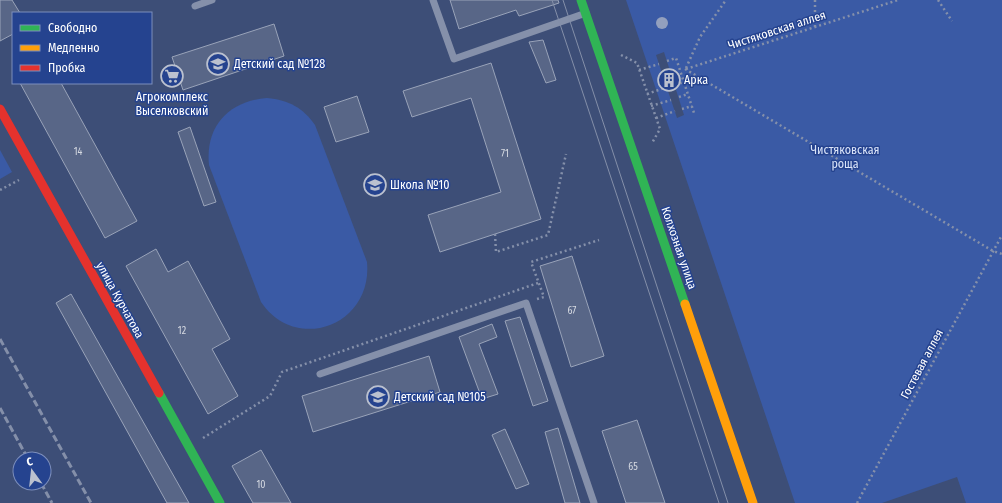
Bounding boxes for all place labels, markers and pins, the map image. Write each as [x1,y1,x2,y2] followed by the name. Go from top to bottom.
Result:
[205,51,231,77] school or university icon: Детский сад №128
[233,57,325,71] place label: Детский сад №128
[159,63,185,89] supermarket icon: Агрокомплекс Выселковский
[656,67,682,93] building icon: Арка
[684,73,708,87] place label: Арка
[136,90,208,118] place label: Агрокомплекс Выселковский
[362,172,388,198] school or university icon: Школа №10
[390,178,449,192] place label: Школа №10
[365,384,391,410] school or university icon: Детский сад №105
[393,390,486,404] place label: Детский сад №105

